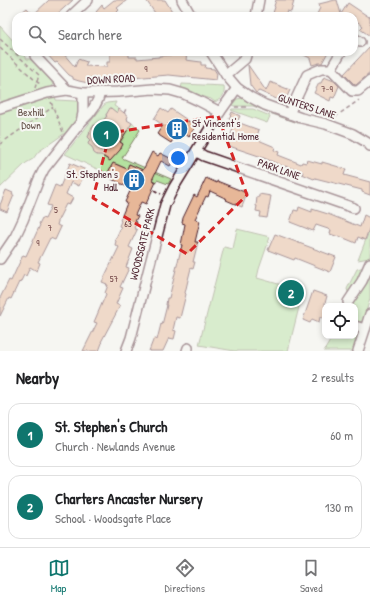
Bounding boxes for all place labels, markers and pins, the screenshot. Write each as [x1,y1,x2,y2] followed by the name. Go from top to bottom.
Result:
[164,116,190,142] building icon: St Vincent's Residential Home
[192,116,260,143] place label: St Vincent's Residential Home
[93,119,119,149] pin: 1
[66,167,118,194] place label: St. Stephen's Hall
[121,167,147,193] building icon: St. Stephen's Hall
[278,278,304,308] pin: 2

